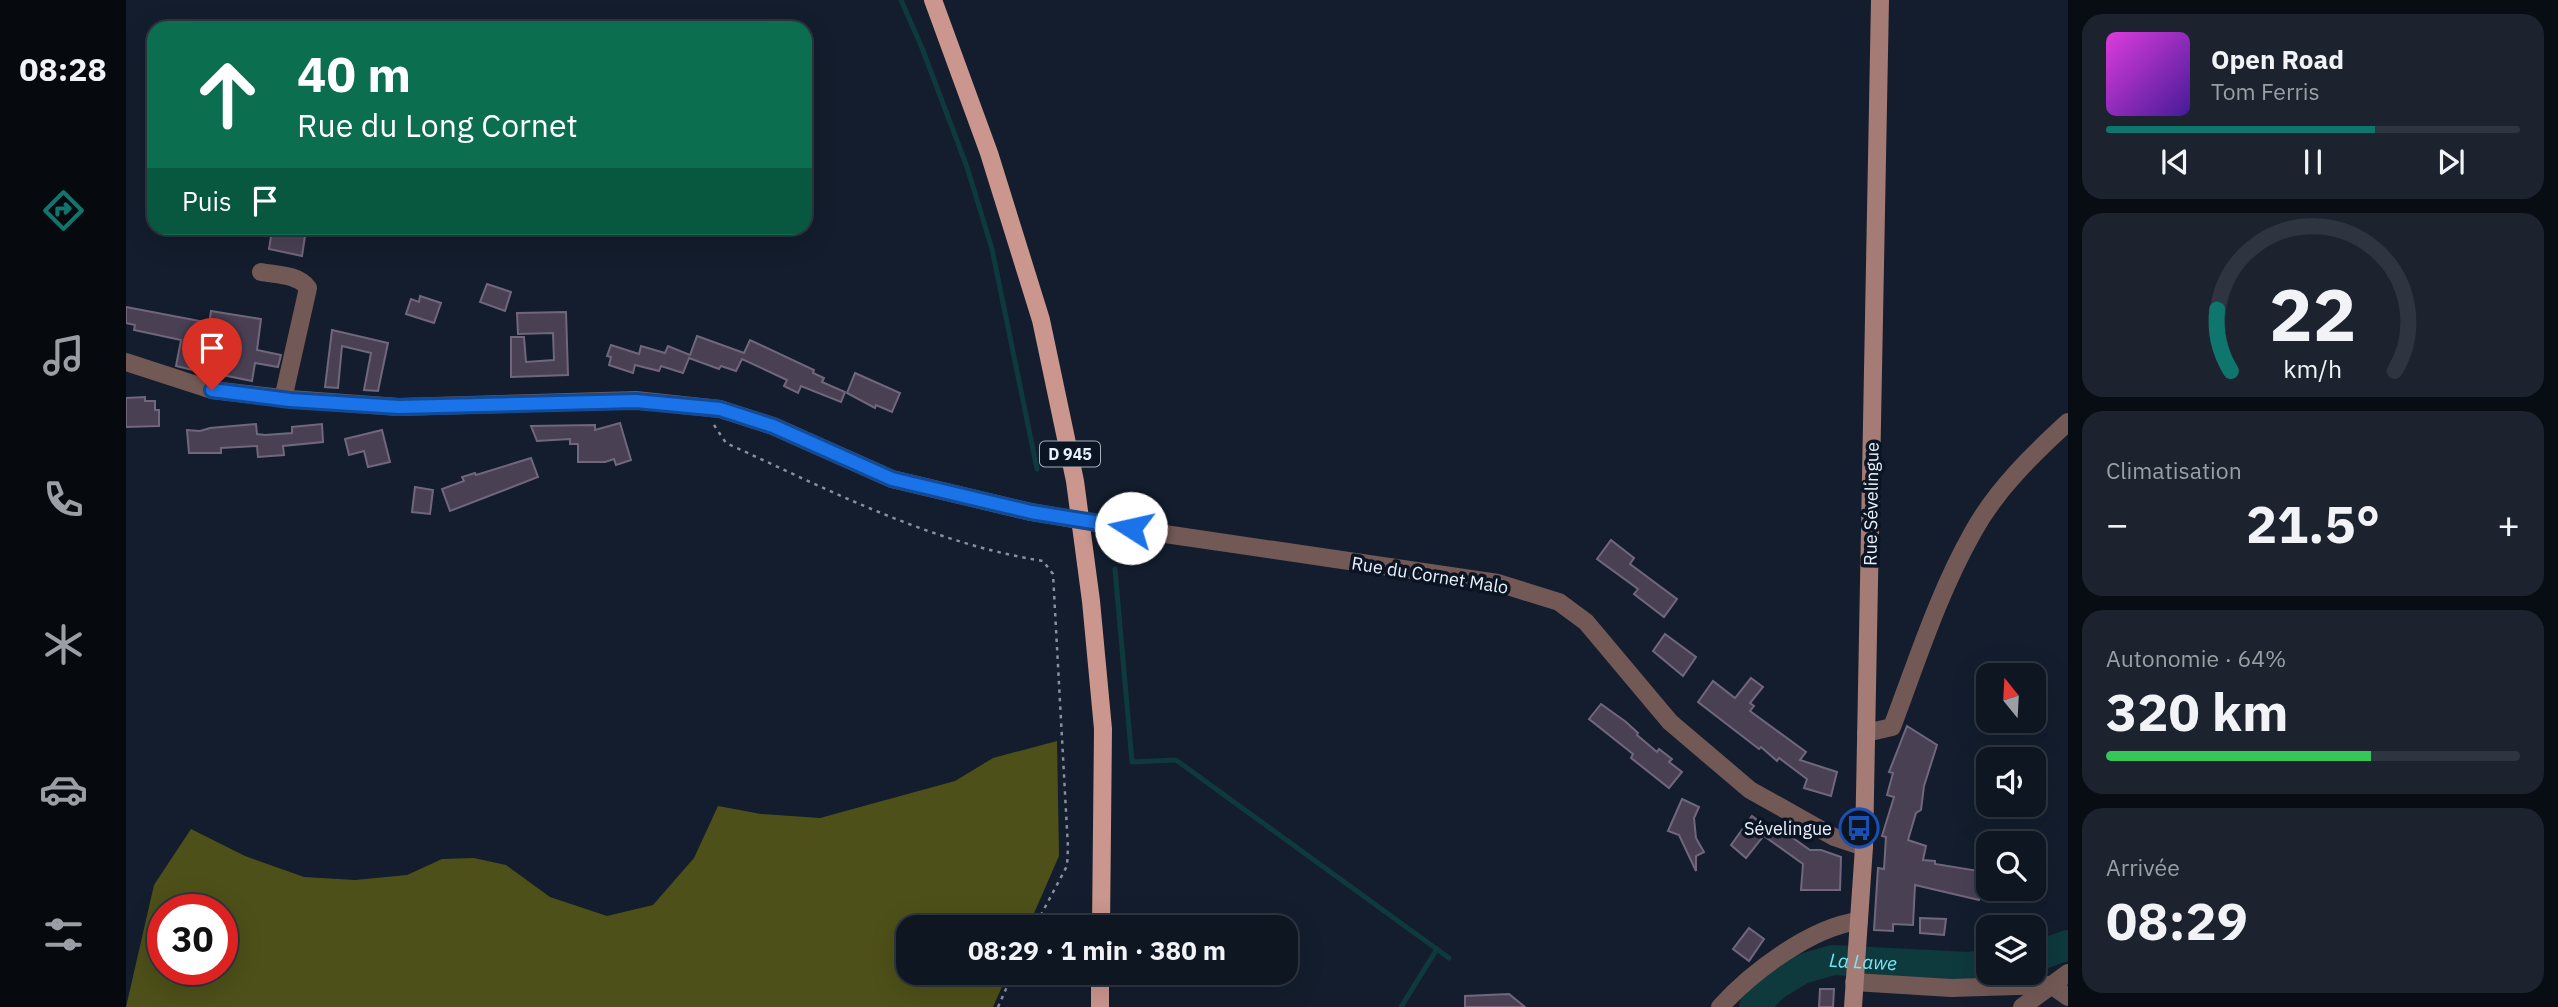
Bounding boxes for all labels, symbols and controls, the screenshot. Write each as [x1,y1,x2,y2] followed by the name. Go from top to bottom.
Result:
[297,42,411,105] text: 40 m
[2211,42,2344,76] text: Open Road
[19,48,107,90] text: 08:28
[182,49,273,140] icon: ahead
[2211,76,2320,106] text: Tom Ferris
[297,104,578,146] text: Rue du Long Cornet
[2156,143,2194,181] icon: previous
[2294,143,2332,181] icon: pause
[2432,143,2470,181] icon: next
[246,182,284,220] icon: arrive
[182,184,232,218] text: Puis
[39,186,88,235] icon: directions
[2269,266,2357,361] text: 22
[182,318,242,390] pin
[193,329,231,367] icon: arrive
[39,331,88,380] icon: music
[2284,352,2342,385] text: km/h
[1040,442,1100,467] road number: D 945
[1858,442,1884,566] street label: Rue Sévelingue
[2106,455,2242,485] text: Climatisation
[39,475,88,524] icon: phone
[2246,490,2380,557] text: 21.5°
[1094,491,1168,565] position arrow
[2106,499,2129,548] text: −
[2497,499,2520,548] text: +
[1350,551,1510,599] street label: Rue du Cornet Malo
[39,620,88,669] icon: climate
[2106,643,2286,673] text: Autonomie · 64%
[1976,663,2046,733] north arrow
[1976,663,2046,985] map controls
[2106,678,2288,745] text: 320 km
[1976,747,2046,817] button: sound
[39,765,88,814] icon: car
[1838,807,1880,849] bus stop icon: Sévelingue
[1744,817,1832,840] place label: Sévelingue
[1976,831,2046,901] button: search
[2106,852,2180,882] text: Arrivée
[2106,887,2248,954] text: 08:29
[147,894,238,985] speed limit sign: 30
[39,910,88,959] icon: filters
[1976,915,2046,985] button: layers
[968,933,1226,967] text: 08:29 · 1 min · 380 m
[1828,948,1898,975] water label: La Lawe

